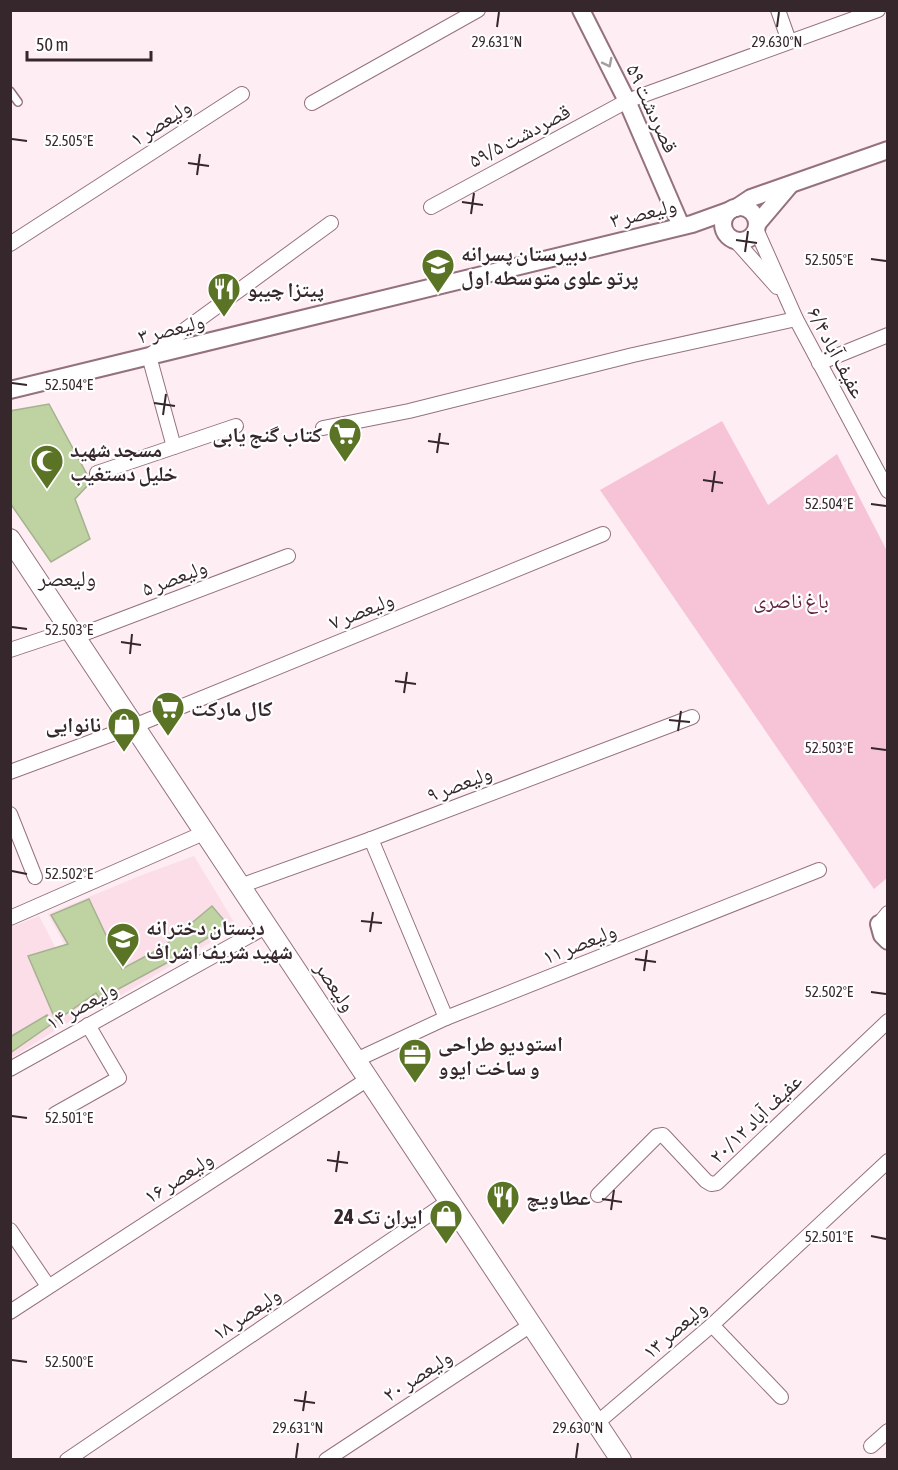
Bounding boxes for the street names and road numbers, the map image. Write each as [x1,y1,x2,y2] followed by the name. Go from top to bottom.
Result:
[622,60,684,156] street label: ۵۹ قصردشت
[125,94,195,151] street label: ۱ ولیعصر
[464,98,574,172] street label: ۵۹/۵ قصردشت
[607,192,679,232] street label: ۳ ولیعصر
[802,302,871,402] street label: عفیف آباد ۶/۴
[135,308,207,348] street label: ۳ ولیعصر
[138,554,210,601] street label: ۵ ولیعصر
[325,586,397,634] street label: ۷ ولیعصر
[423,760,495,807] street label: ۹ ولیعصر
[539,917,619,969] street label: ۱۱ ولیعصر
[310,956,361,1016] street label: ولیعصر
[41,976,121,1034] street label: ۱۴ ولیعصر
[704,1068,807,1168] street label: عفیف آباد ۲۰/۱۲
[139,1146,217,1208] street label: ۱۶ ولیعصر
[207,1281,285,1345] street label: ۱۸ ولیعصر
[637,1295,711,1364] street label: ۱۳ ولیعصر
[378,1344,456,1406] street label: ۲۰ ولیعصر

